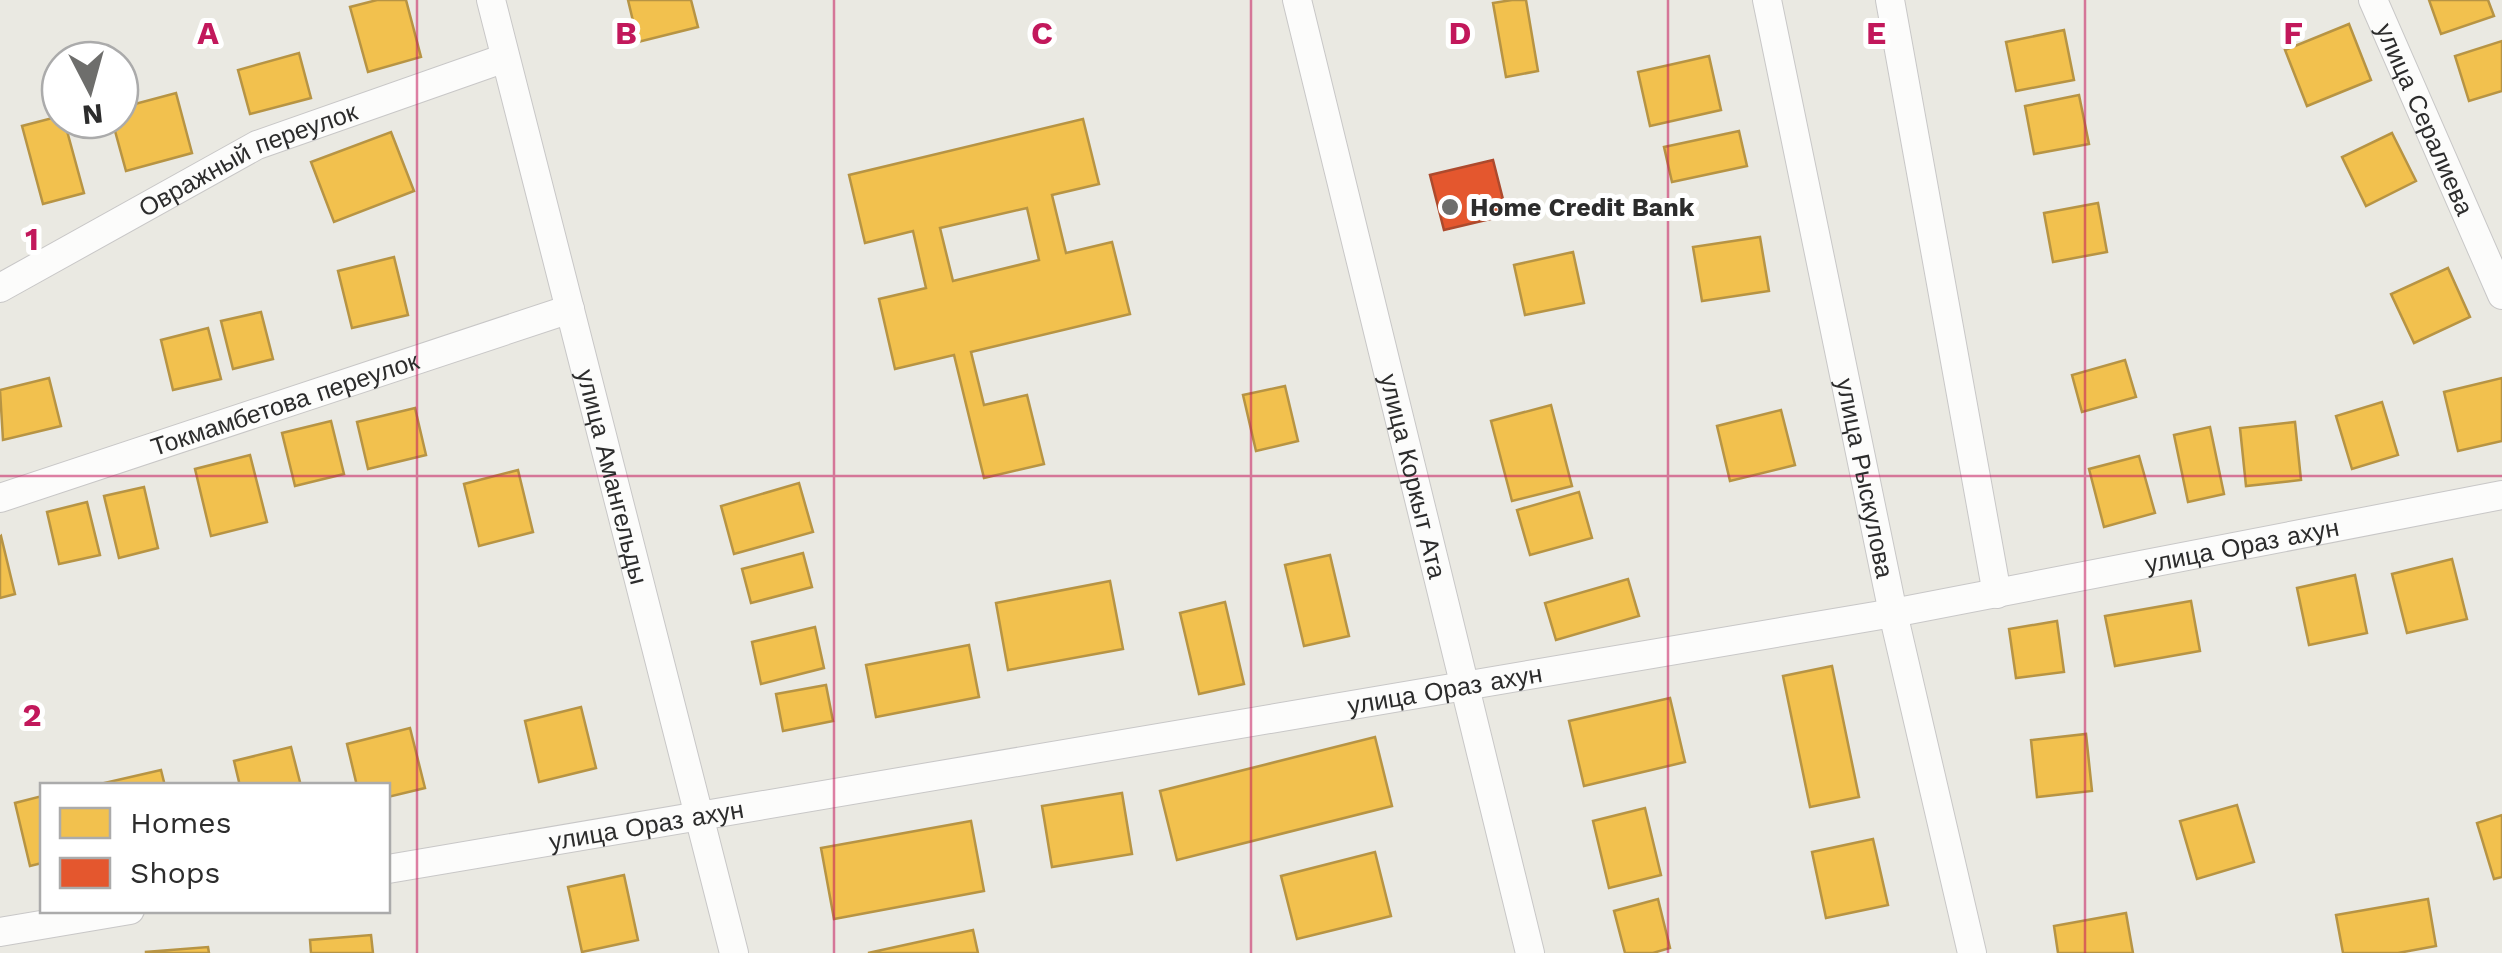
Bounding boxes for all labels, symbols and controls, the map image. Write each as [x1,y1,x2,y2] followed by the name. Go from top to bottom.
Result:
[197,14,219,52] text: A
[615,14,637,52] text: B
[1031,14,1053,52] text: C
[1449,14,1471,52] text: D
[1866,14,1886,52] text: E
[2283,14,2303,52] text: F
[2370,19,2480,220] street label: улица Сералиева
[40,40,140,140] north arrow
[134,96,362,222] street label: Овражный переулок
[81,97,105,132] text: N
[1470,193,1695,222] place label: Home Credit Bank
[1439,196,1461,218] marker: Home Credit Bank
[25,220,39,258] text: 1
[147,345,423,461] street label: Токмамбетова переулок
[571,366,654,587] street label: улица Амангельды
[1374,371,1452,581] street label: улица Коркыт Ата
[1831,376,1900,581] street label: улица Рыскулова
[2142,512,2341,578] street label: улица Ораз ахун
[1345,658,1544,720] street label: улица Ораз ахун
[22,696,42,734] text: 2
[40,783,390,913] legend
[547,794,746,856] street label: улица Ораз ахун
[130,805,232,840] text: Homes
[130,855,220,890] text: Shops

